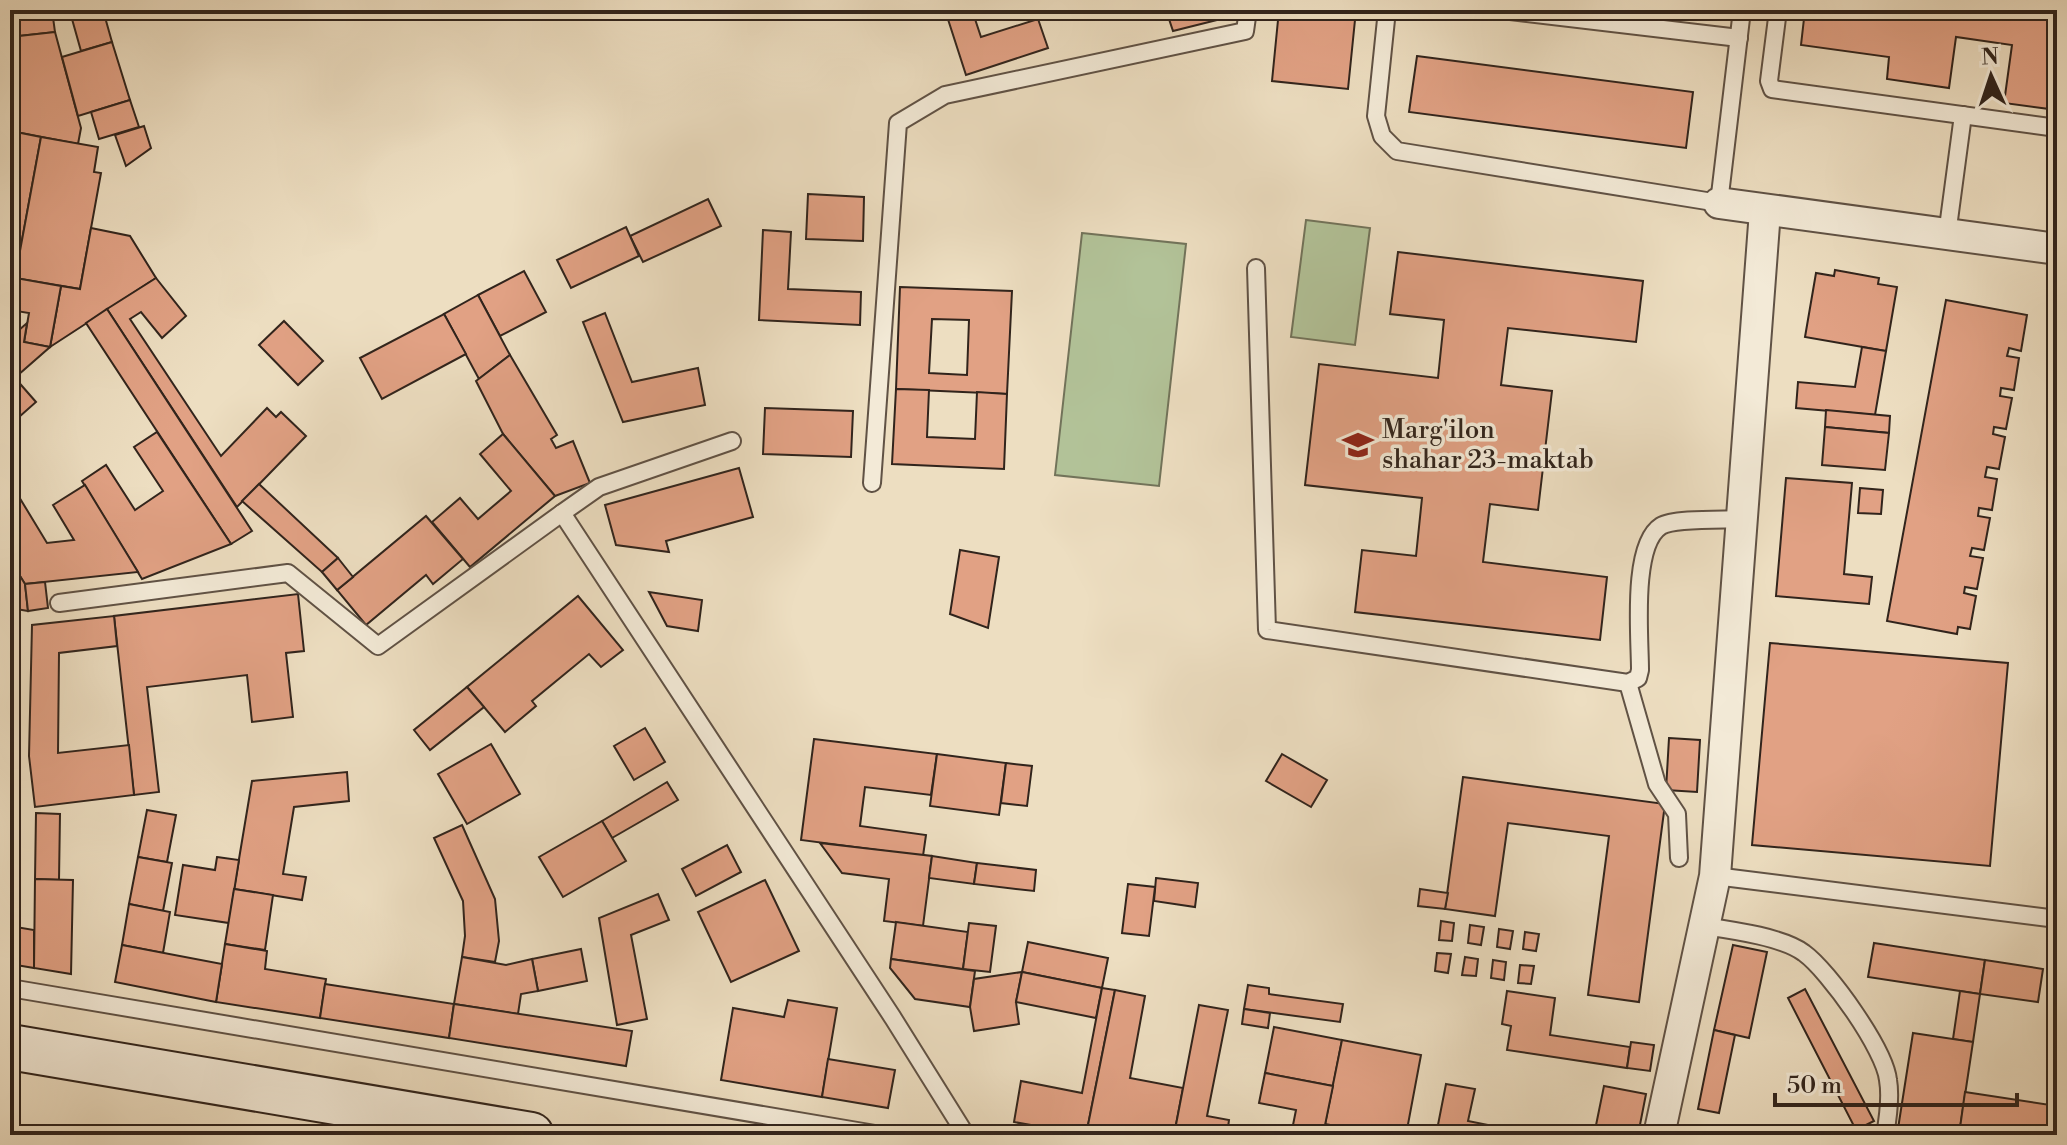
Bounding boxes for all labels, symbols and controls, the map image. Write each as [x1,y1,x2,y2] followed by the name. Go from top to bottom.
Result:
[1951,36,2031,116] north arrow
[1981,44,2000,71] text: N
[1382,414,1594,476] place label: Marg'ilon shahar 23-maktab
[1341,428,1375,462] school or university icon: Marg'ilon shahar 23-maktab
[1775,1057,2017,1107] scale bar
[1787,1071,1842,1101] text: 50 m

